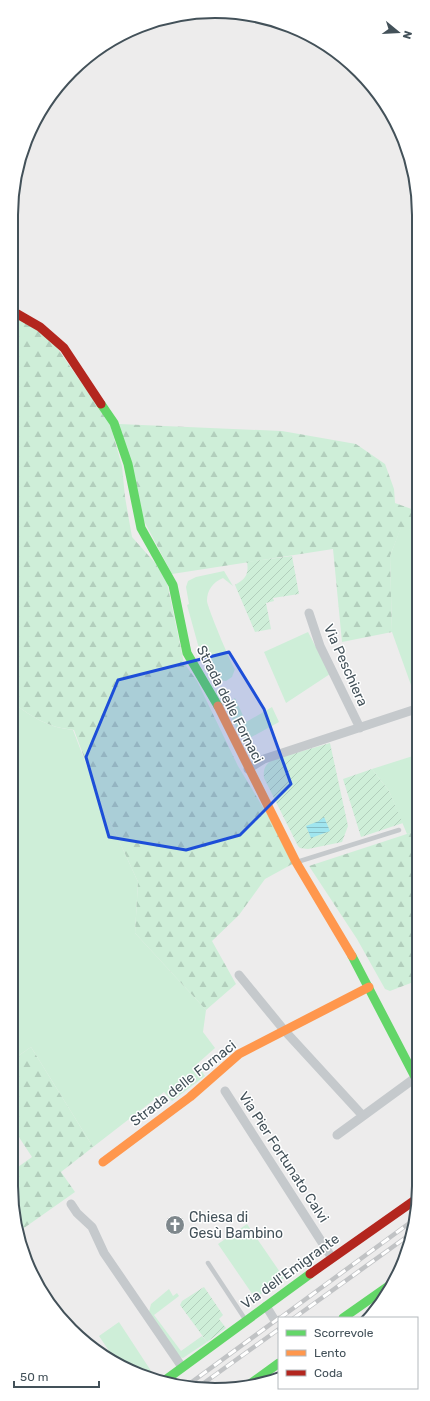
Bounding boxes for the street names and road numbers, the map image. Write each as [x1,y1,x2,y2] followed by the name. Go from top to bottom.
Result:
[320,622,371,709] street label: Via Peschiera
[193,643,267,766] street label: Strada delle Fornaci
[127,1037,240,1130] street label: Strada delle Fornaci
[235,1089,332,1226] street label: Via Pier Fortunato Calvi
[238,1230,343,1313] street label: Via dell'Emigrante

